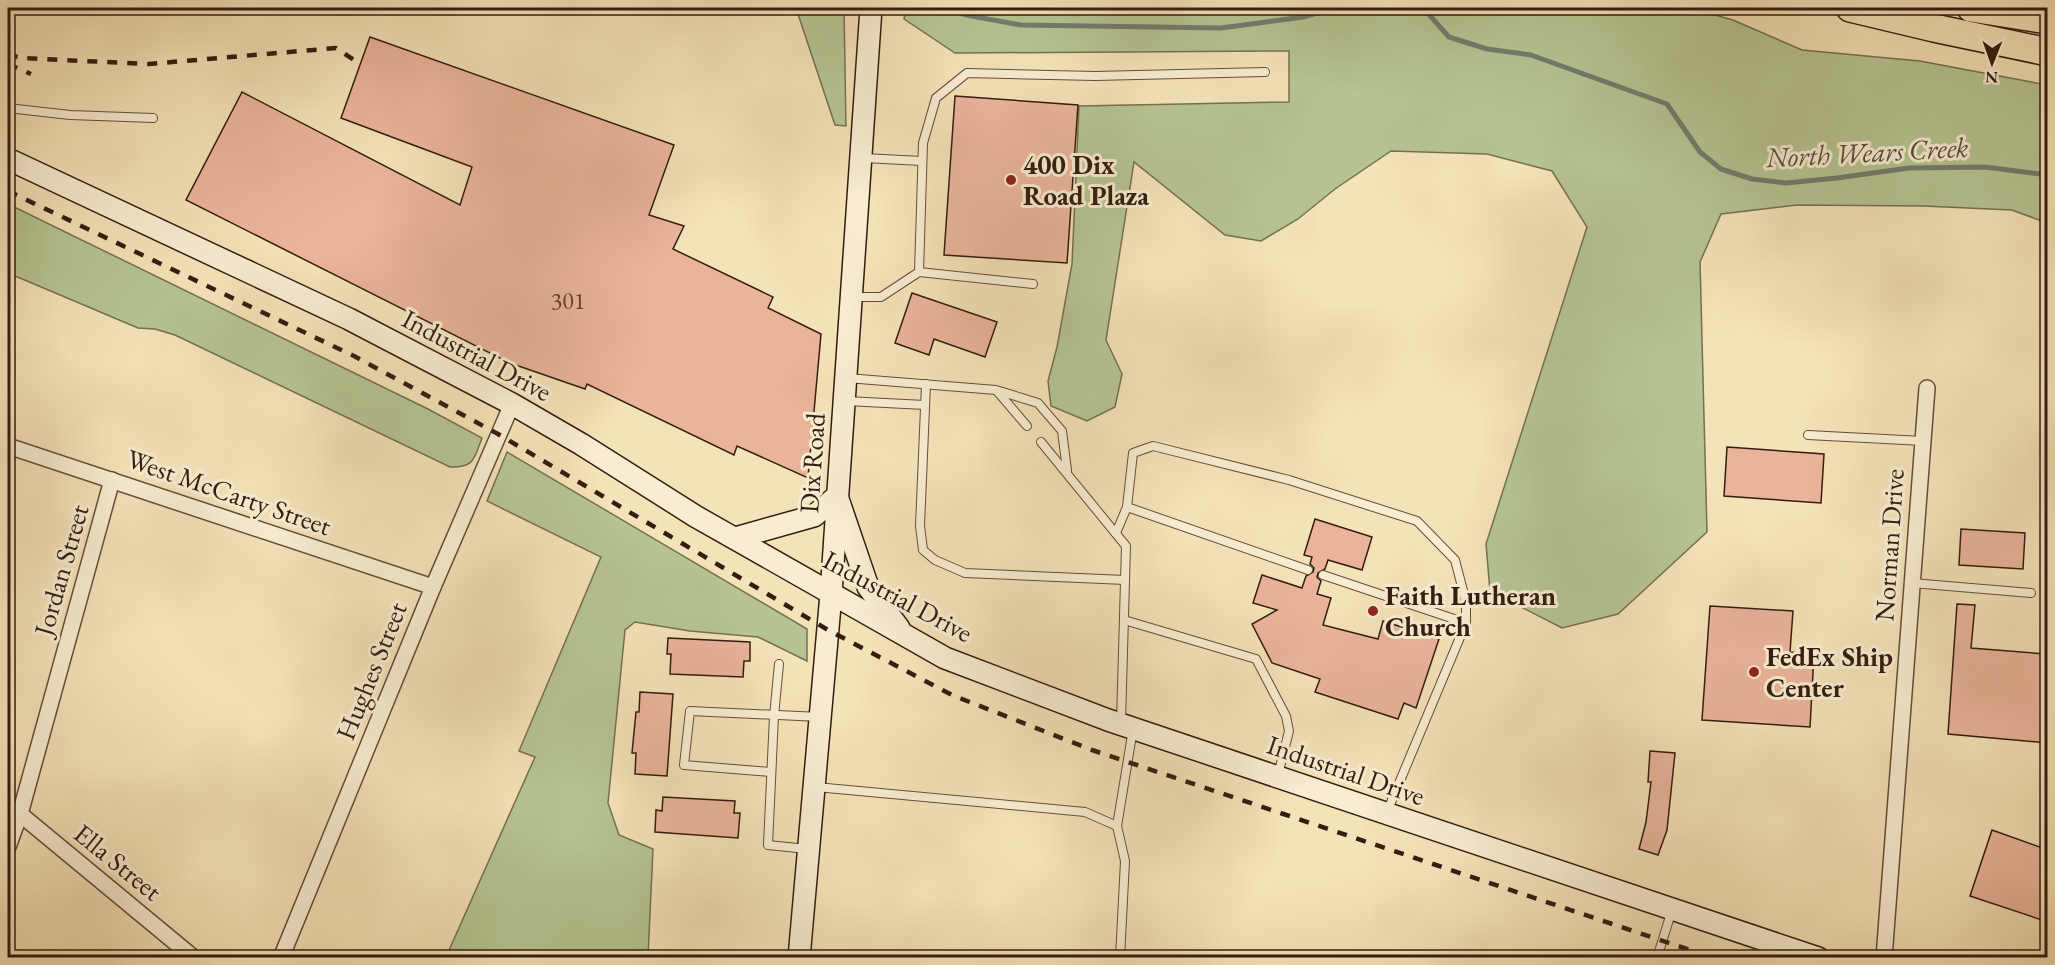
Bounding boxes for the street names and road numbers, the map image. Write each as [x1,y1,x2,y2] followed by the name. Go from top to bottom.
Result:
[396,301,558,409] street label: Industrial Drive
[791,411,833,514] street label: Dix Road
[122,441,336,544] street label: West McCarty Street
[1866,468,1912,622] street label: Norman Drive
[25,500,97,642] street label: Jordan Street
[817,542,979,650] street label: Industrial Drive
[327,596,415,745] street label: Hughes Street
[1263,727,1429,813] street label: Industrial Drive
[67,816,170,909] street label: Ella Street

